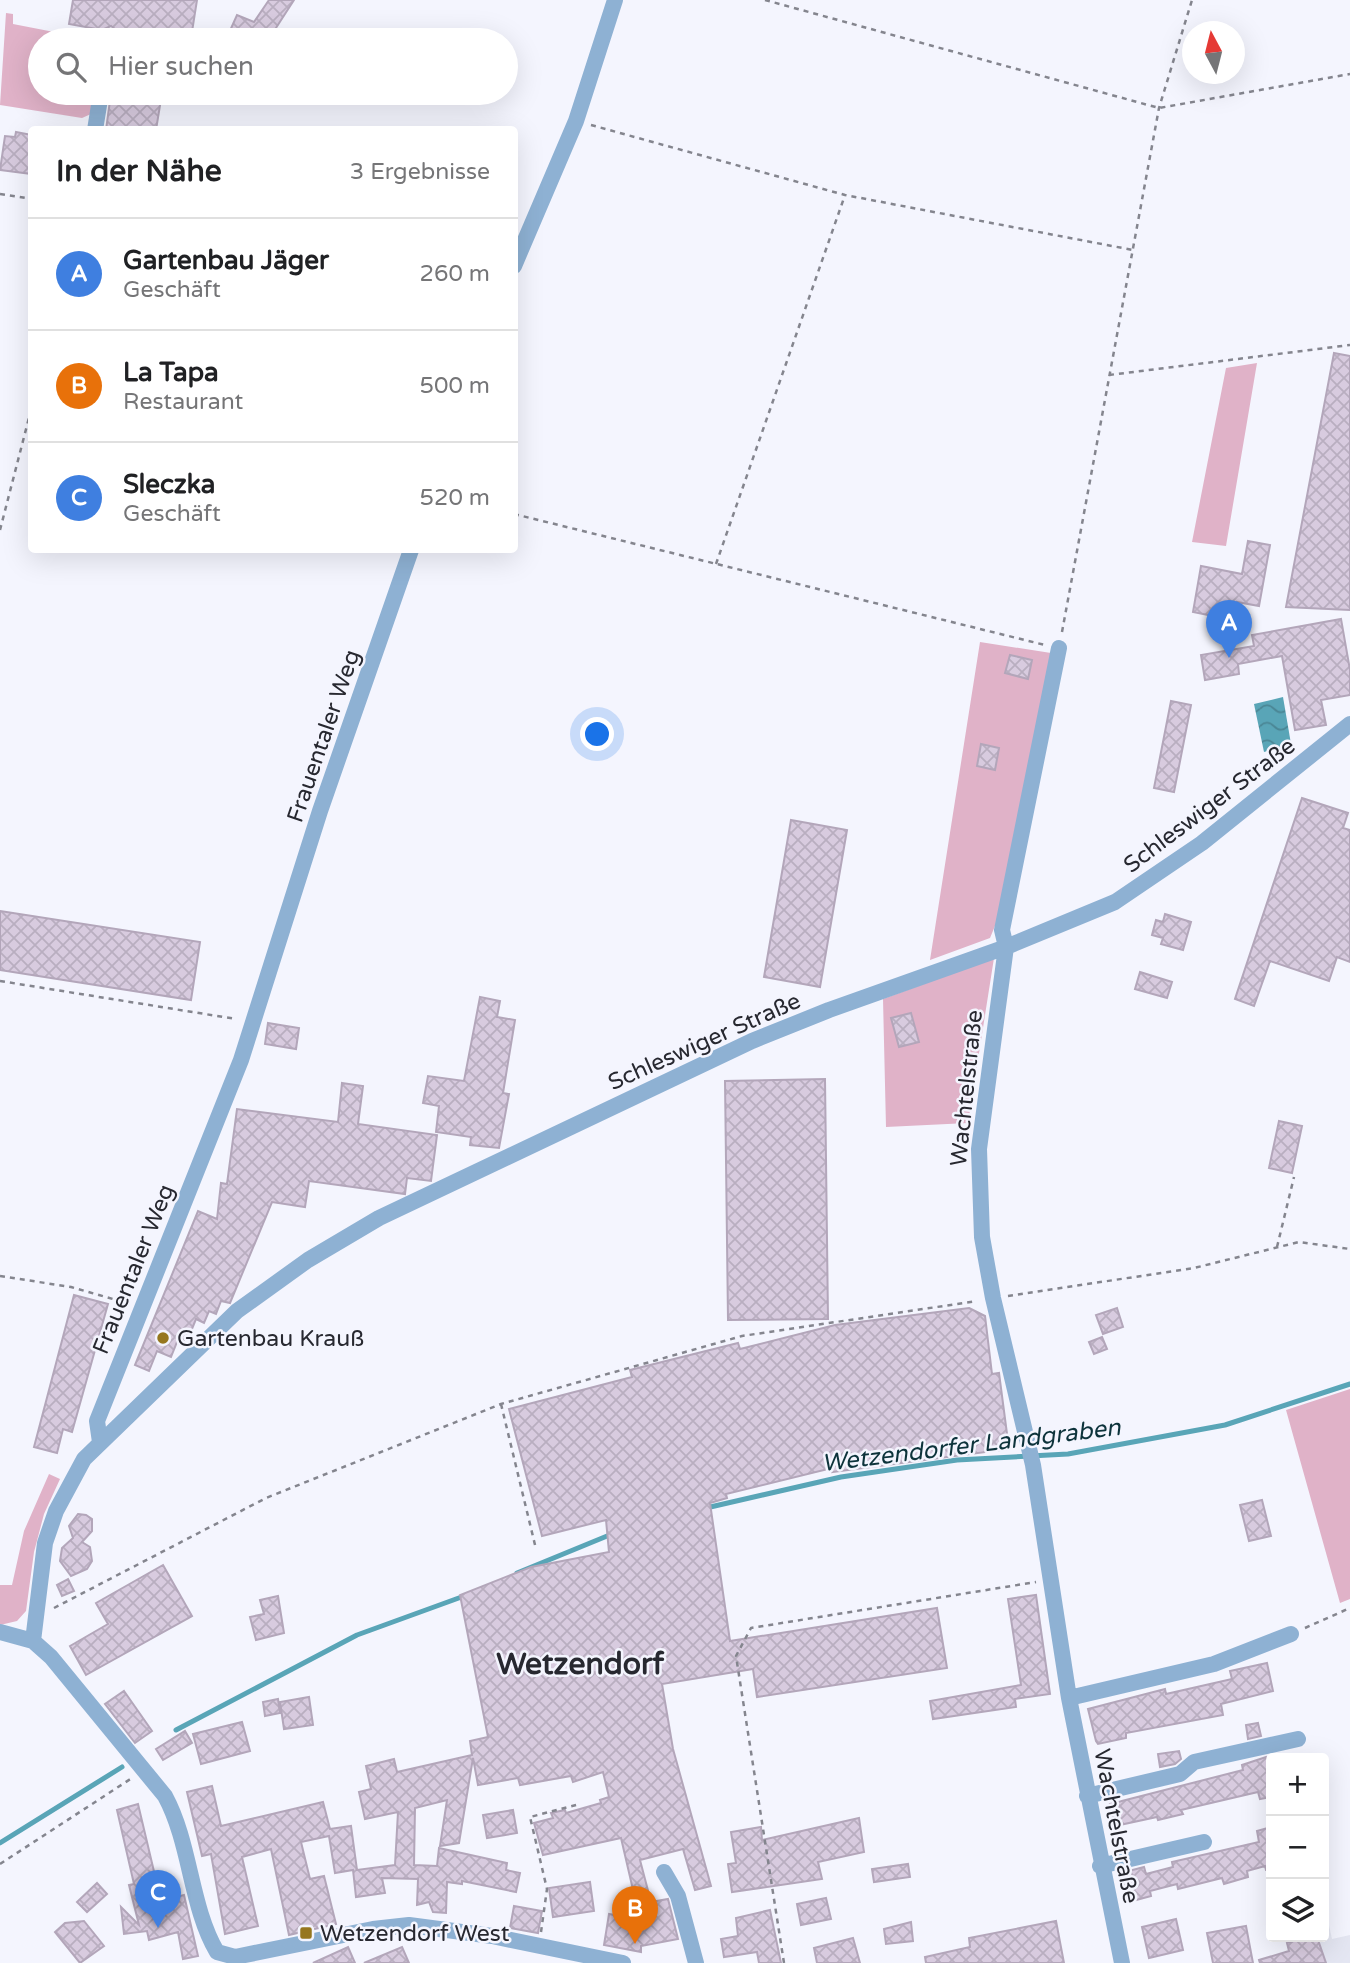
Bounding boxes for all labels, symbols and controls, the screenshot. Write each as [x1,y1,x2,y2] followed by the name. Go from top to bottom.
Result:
[1182,21,1245,84] north arrow
[28,28,518,105] search box
[52,48,90,86] icon: search
[108,51,254,82] text: Hier suchen
[56,153,222,190] text: In der Nähe
[350,158,490,186] text: 3 Ergebnisse
[123,245,329,276] text: Gartenbau Jäger
[70,260,88,288] text: A
[420,260,490,288] text: 260 m
[123,276,221,304] text: Geschäft
[123,357,219,388] text: La Tapa
[71,372,87,400] text: B
[420,372,490,400] text: 500 m
[123,388,243,416] text: Restaurant
[123,469,215,500] text: Sleczka
[71,484,87,512] text: C
[420,484,490,512] text: 520 m
[123,500,221,528] text: Geschäft
[1206,600,1252,658] pin: A
[281,646,367,826] street label: Frauentaler Weg
[580,717,614,751] your location
[1118,732,1301,879] street label: Schleswiger Straße
[604,987,805,1097] street label: Schleswiger Straße
[945,1009,989,1168] street label: Wachtelstraße
[87,1180,181,1358] street label: Frauentaler Weg
[177,1325,364,1353] place label: Gartenbau Krauß
[155,1330,171,1346] marker: Gartenbau Krauß
[820,1413,1123,1478] water label: Wetzendorfer Landgraben
[496,1646,664,1683] district label: Wetzendorf
[1087,1746,1145,1906] street label: Wachtelstraße
[1266,1753,1329,1942] map controls
[1266,1753,1329,1816] button: +
[1266,1816,1329,1879] button: −
[135,1870,181,1928] pin: C
[1266,1879,1329,1942] button: layers
[612,1886,658,1944] pin: B
[320,1920,510,1948] place label: Wetzendorf West
[298,1925,314,1941] marker: Wetzendorf West

